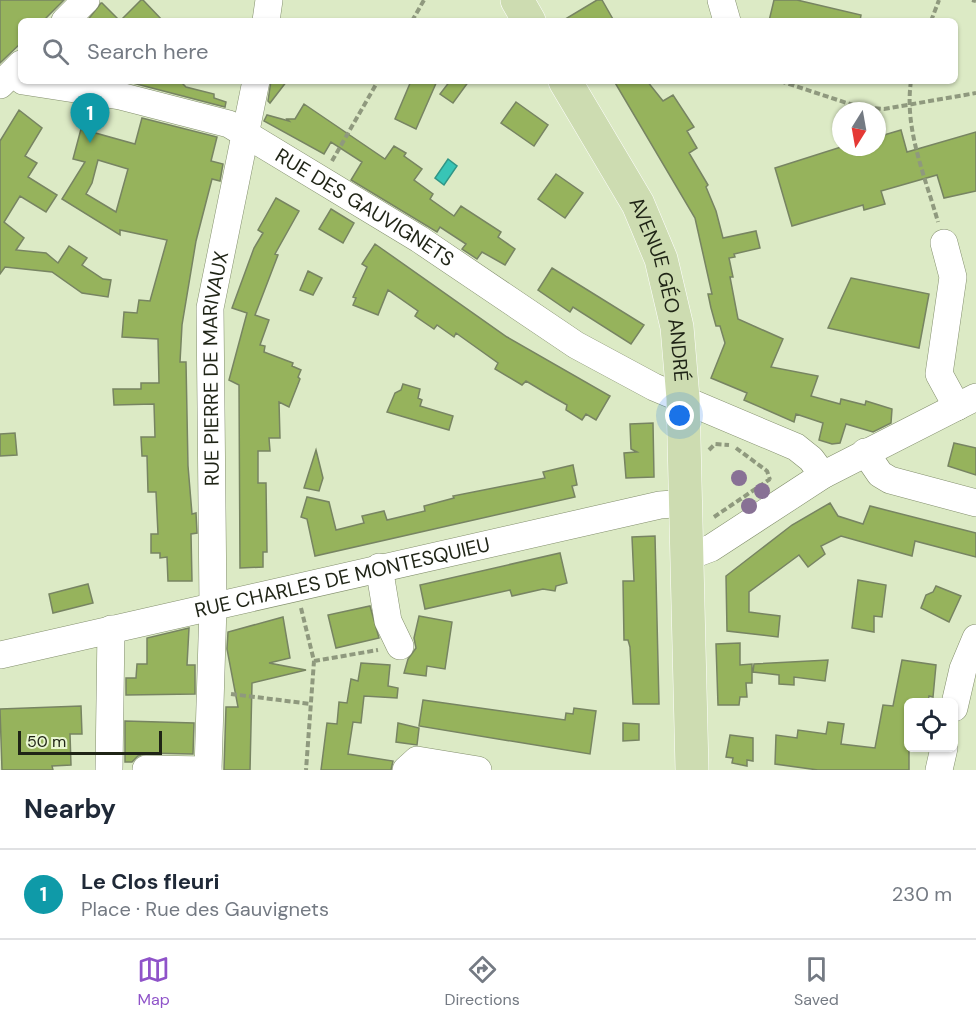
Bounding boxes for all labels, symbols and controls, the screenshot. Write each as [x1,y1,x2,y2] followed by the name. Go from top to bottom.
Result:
[18,18,958,84] search box
[39,35,72,68] icon: search
[87,37,208,66] text: Search here
[70,94,110,143] pin: 1
[832,102,886,156] north arrow
[271,142,459,272] street label: RUE DES GAUVIGNETS
[623,192,695,383] street label: AVENUE GÉO ANDRÉ
[197,249,234,486] street label: RUE PIERRE DE MARIVAUX
[665,401,694,430] your location
[192,531,492,623] street label: RUE CHARLES DE MONTESQUIEU
[904,698,958,752] map controls
[904,698,958,752] button: locate
[18,728,162,756] scale bar
[27,731,66,752] text: 50 m
[24,792,116,826] text: Nearby
[81,867,219,896] text: Le Clos fleuri
[40,881,47,907] text: 1
[892,881,952,907] text: 230 m
[81,896,329,922] text: Place · Rue des Gauvignets
[137,953,170,1010] tab: Map
[444,953,520,1010] tab: Directions
[794,953,839,1010] tab: Saved

